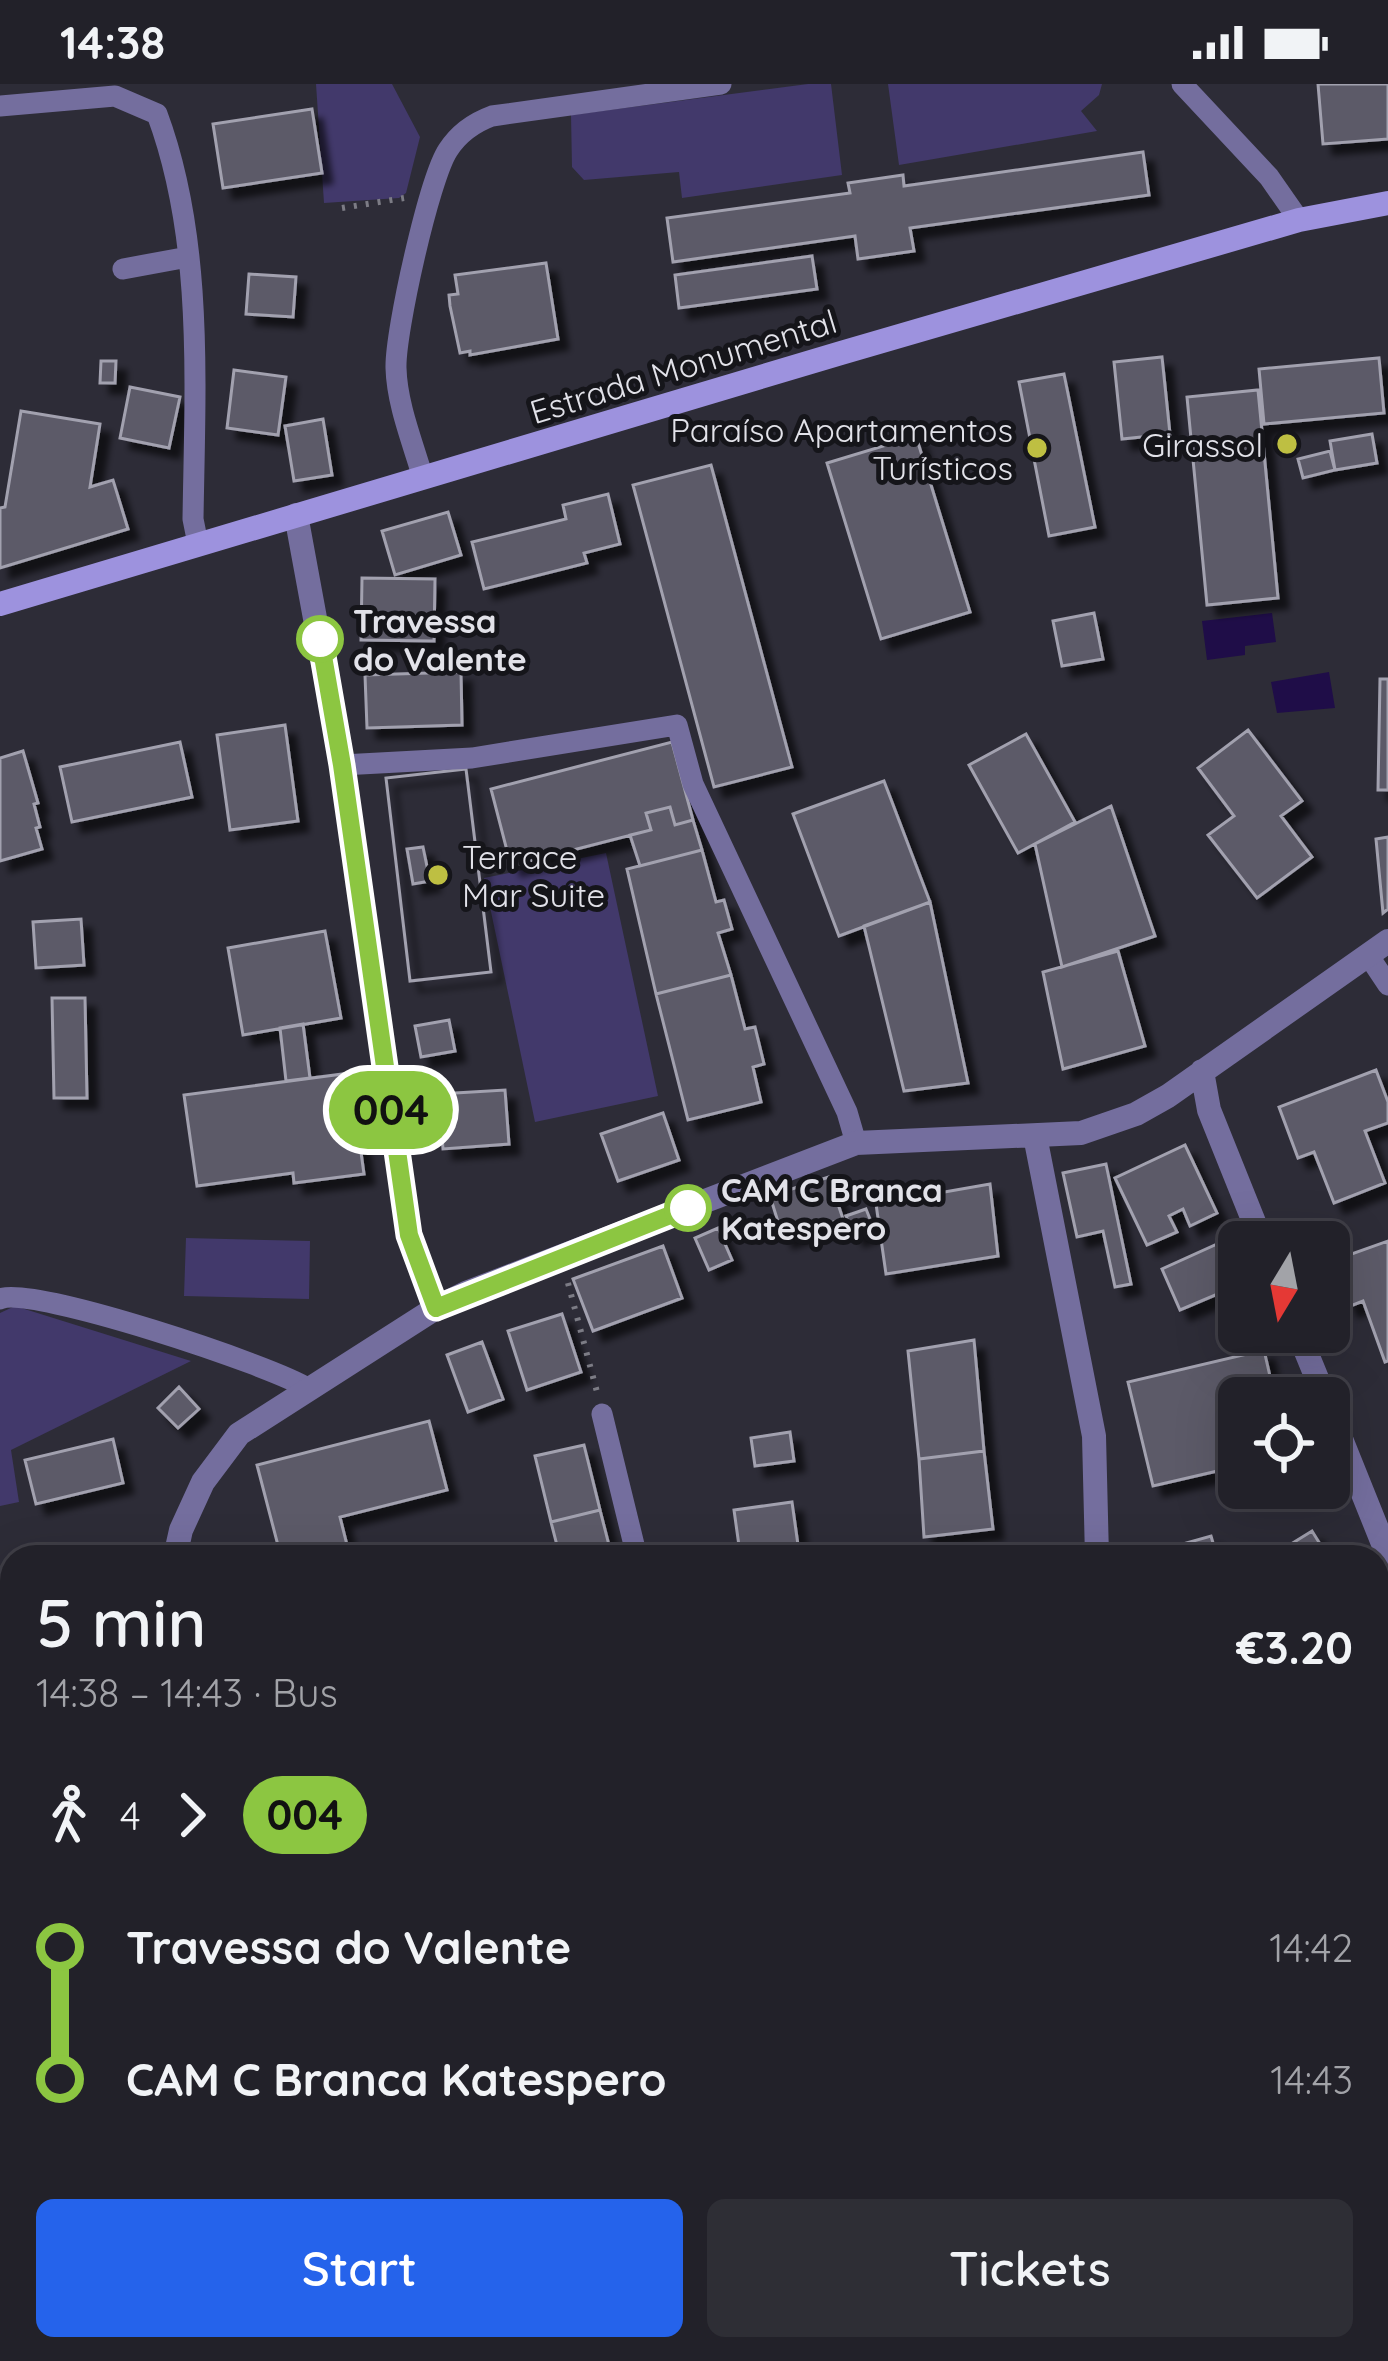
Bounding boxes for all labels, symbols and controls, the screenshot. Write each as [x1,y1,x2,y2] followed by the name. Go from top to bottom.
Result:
[60,14,165,70] text: 14:38
[525,300,841,432] street label: Estrada Monumental
[670,409,1013,488] place label: Paraíso Apartamentos Turísticos
[1142,424,1263,465] place label: Girassol
[1274,431,1300,457] marker: Girassol
[1024,435,1050,461] marker: Paraíso Apartamentos Turísticos
[353,600,527,679] place label: Travessa do Valente
[298,617,342,661] marker: Travessa do Valente
[462,836,605,915] place label: Terrace Mar Suite
[425,862,451,888] marker: Terrace Mar Suite
[322,1071,460,1149] line badge: 004
[353,1083,429,1136] text: 004
[721,1169,943,1248] place label: CAM C Branca Katespero
[666,1186,710,1230] marker: CAM C Branca Katespero
[1218,1221,1350,1353] north arrow
[1218,1221,1350,1509] map controls
[1218,1377,1350,1509] button: locate
[36,1581,206,1664] text: 5 min
[1236,1619,1353,1675] text: €3.20
[36,1668,338,1717] text: 14:38 – 14:43 · Bus
[36,1782,102,1848] icon: walk
[159,1782,225,1848] icon: forward
[267,1788,343,1841] text: 004
[120,1791,141,1840] text: 4
[126,1919,571,1975] text: Travessa do Valente
[1269,1923,1353,1972] text: 14:42
[126,2051,667,2107] text: CAM C Branca Katespero
[1270,2055,1353,2104] text: 14:43
[36,2199,683,2337] button: Start
[707,2199,1353,2337] button: Tickets

